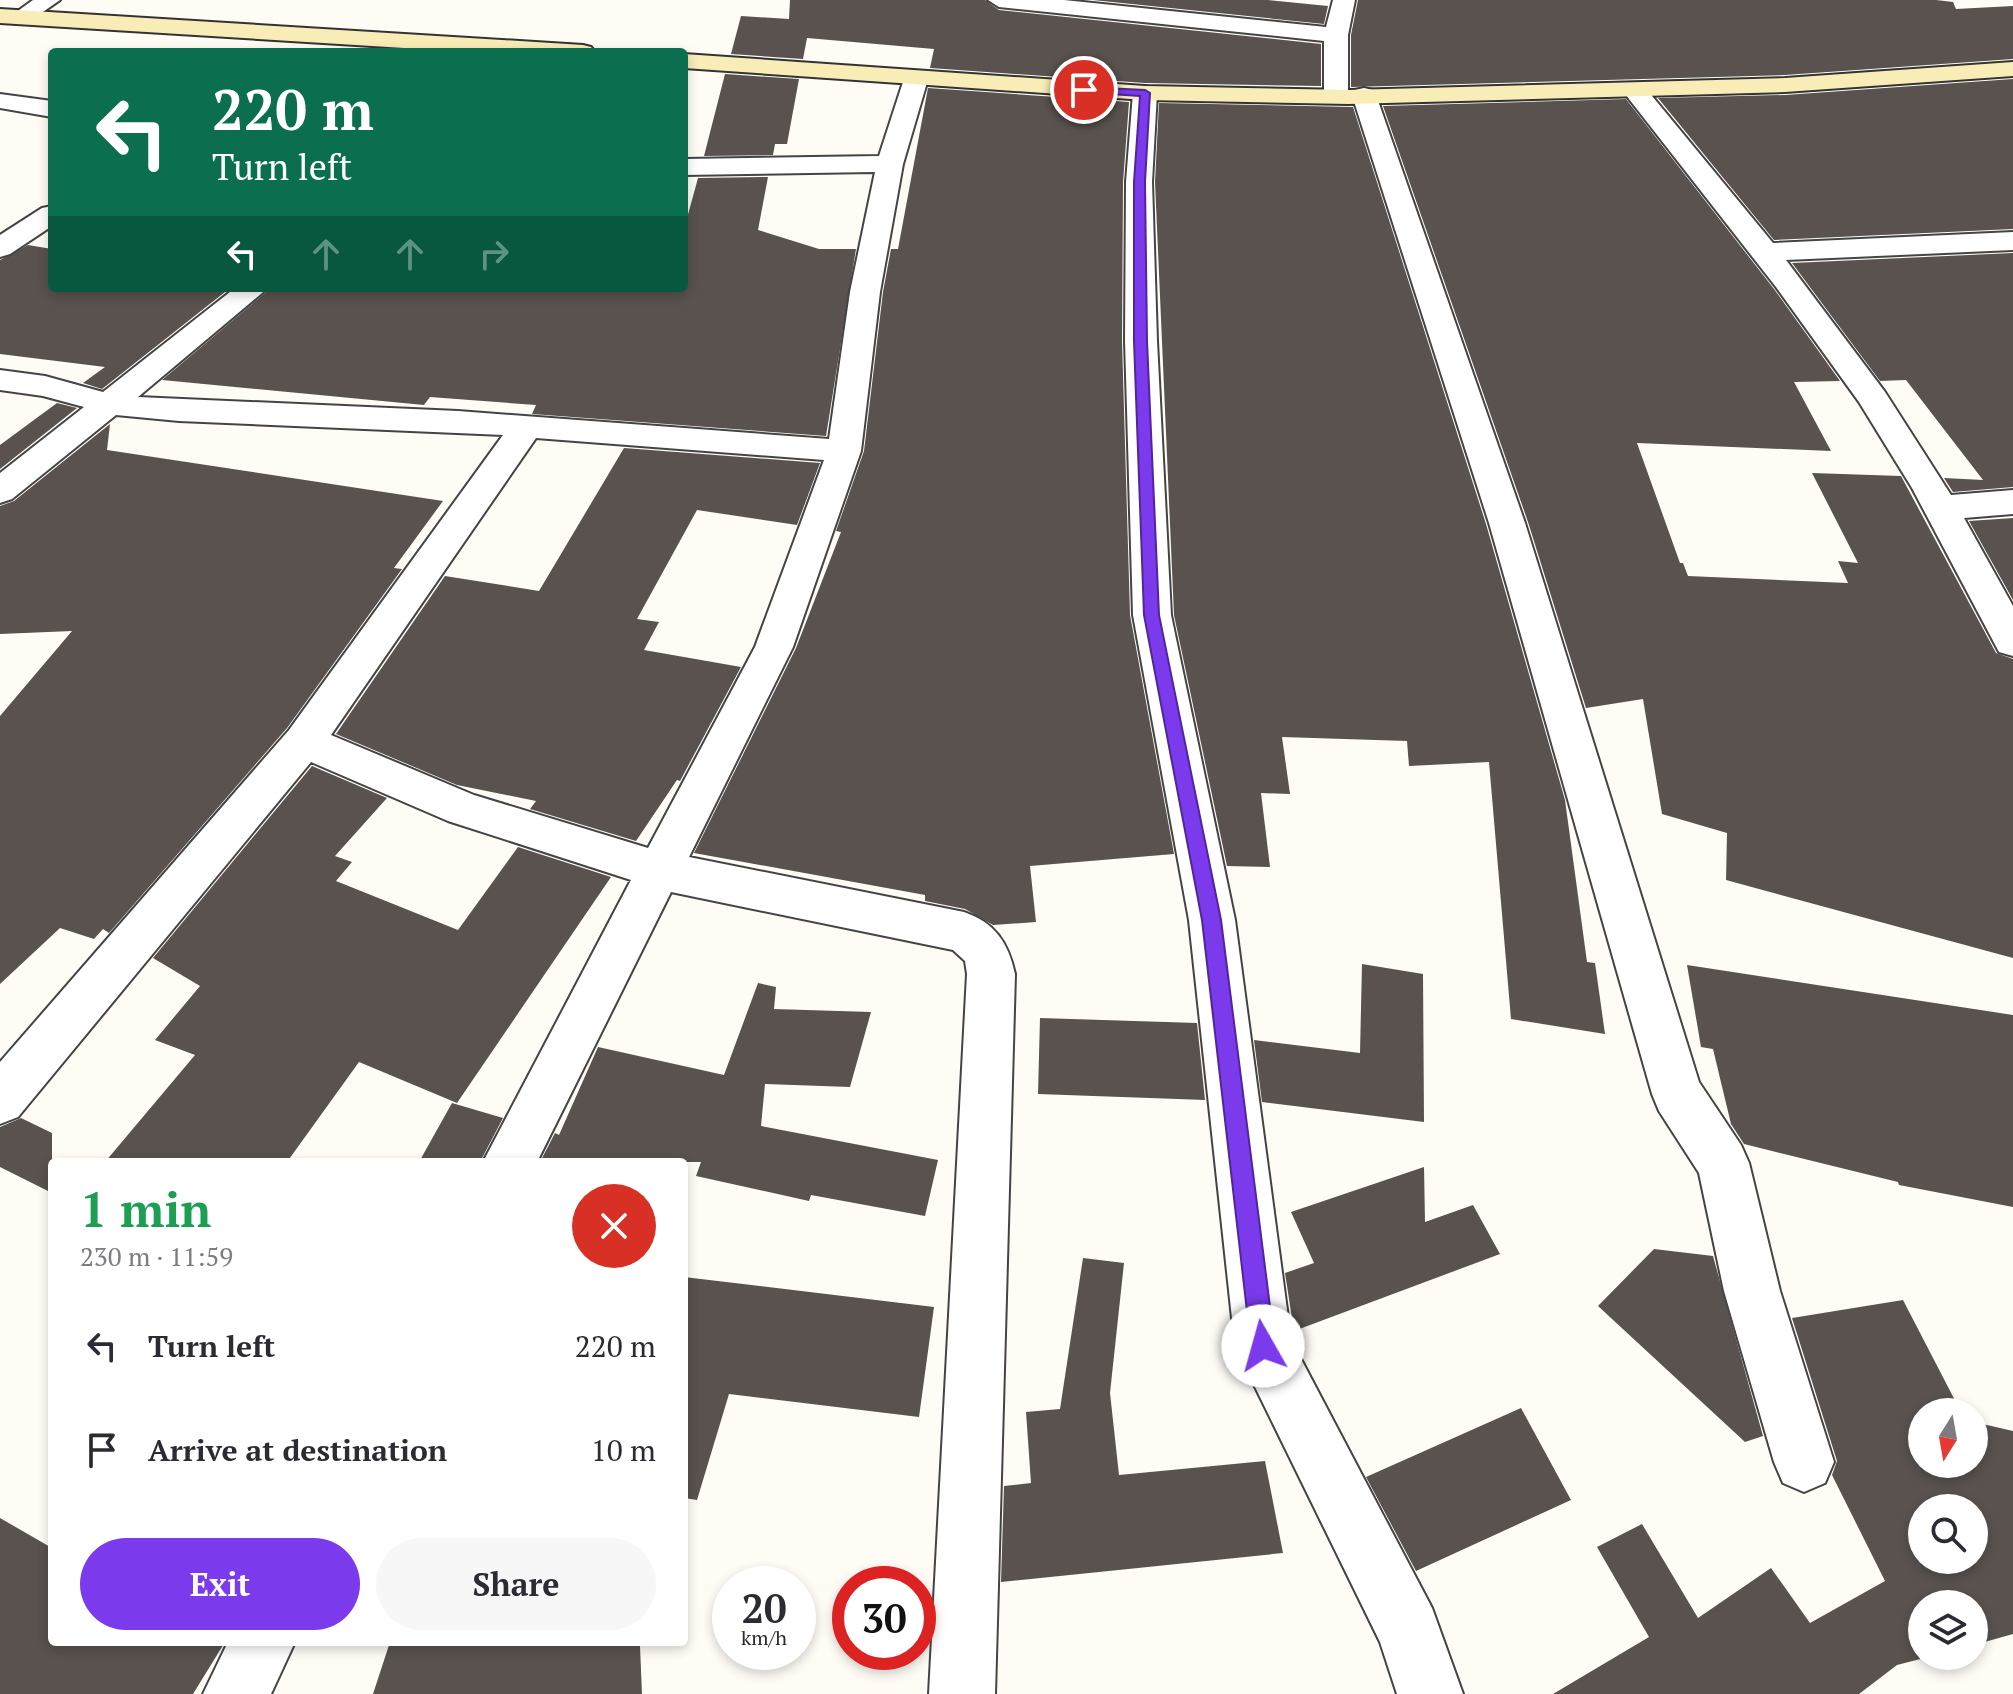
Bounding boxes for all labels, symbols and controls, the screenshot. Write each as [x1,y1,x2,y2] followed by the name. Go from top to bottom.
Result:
[1050,56,1118,124] pin
[1062,68,1106,112] icon: arrive
[212,72,374,146] text: 220 m
[80,80,184,184] icon: left
[212,143,352,190] text: Turn left
[220,232,264,276] icon: left
[304,232,348,276] icon: ahead
[388,232,432,276] icon: ahead
[472,232,516,276] icon: right
[80,1177,211,1241] text: 1 min
[572,1184,656,1268] button: close
[80,1239,233,1273] text: 230 m · 11:59
[1221,1304,1305,1388] position arrow
[80,1324,124,1368] icon: left
[148,1326,275,1366] text: Turn left
[575,1326,656,1366] text: 220 m
[1908,1398,1988,1478] north arrow
[1908,1398,1988,1670] map controls
[80,1428,124,1472] icon: arrive
[148,1430,447,1470] text: Arrive at destination
[591,1430,656,1470] text: 10 m
[1908,1494,1988,1574] button: search
[80,1538,360,1630] button: Exit
[376,1538,656,1630] button: Share
[832,1566,936,1670] speed limit sign: 30
[741,1581,787,1634] text: 20
[1908,1590,1988,1670] button: layers
[741,1624,787,1651] text: km/h

